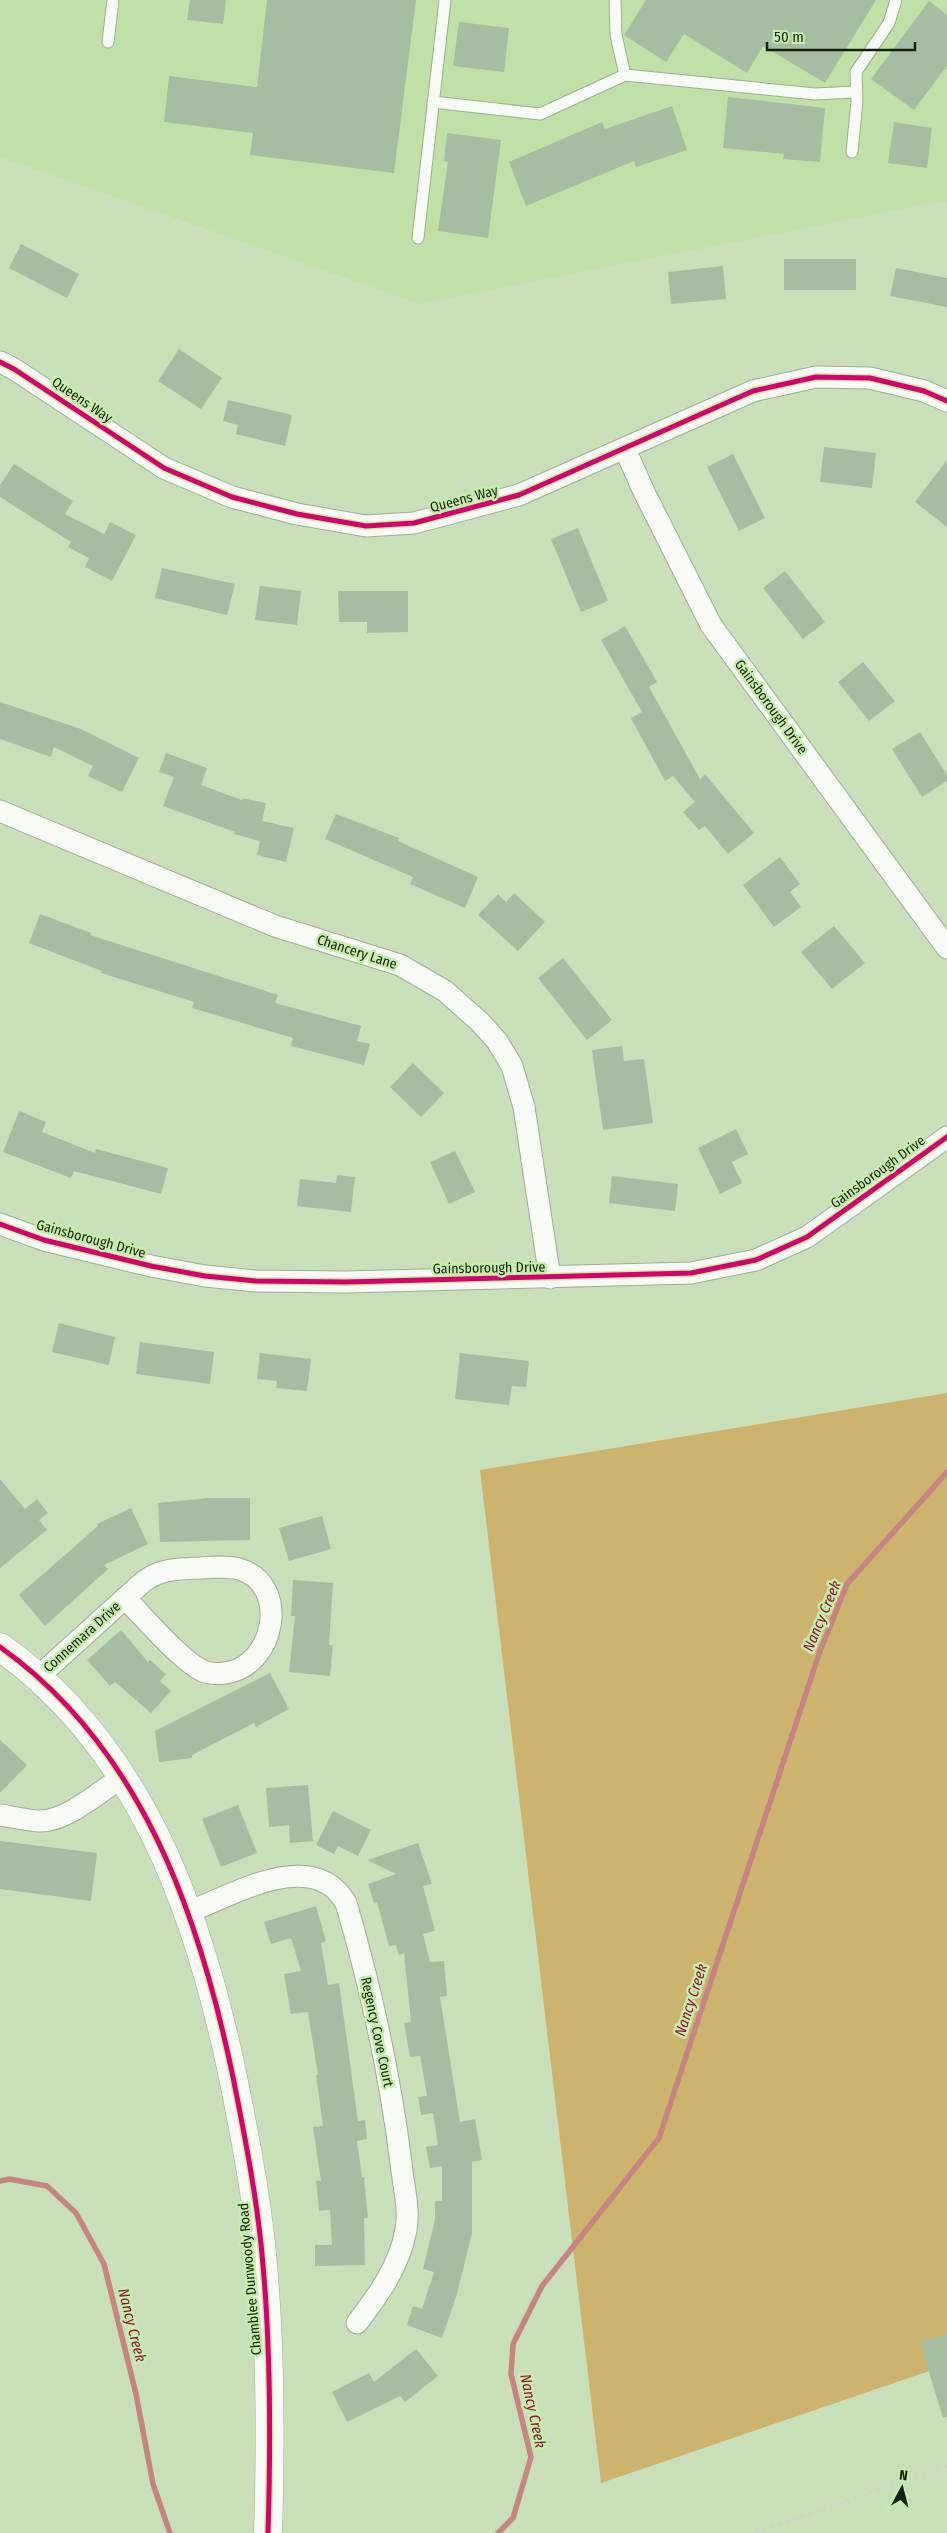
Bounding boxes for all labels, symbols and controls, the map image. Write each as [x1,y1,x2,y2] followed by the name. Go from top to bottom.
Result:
[767,20,914,52] scale bar
[774,28,804,46] text: 50 m
[48,374,116,427] street label: Queens Way
[428,482,501,516] street label: Queens Way
[731,656,811,758] street label: Gainsborough Drive
[315,931,399,973] street label: Chancery Lane
[827,1132,929,1212] street label: Gainsborough Drive
[34,1216,148,1262] street label: Gainsborough Drive
[433,1259,546,1277] street label: Gainsborough Drive
[799,1577,845,1654] water label: Nancy Creek
[40,1598,124,1676] street label: Connemara Drive
[671,1961,711,2038] water label: Nancy Creek
[357,1975,397,2089] street label: Regency Cove Court
[235,2202,265,2356] street label: Chamblee Dunwoody Road
[114,2286,150,2364] water label: Nancy Creek
[516,2372,550,2450] water label: Nancy Creek
[877,2463,927,2513] north arrow
[898,2467,909,2485] text: N

